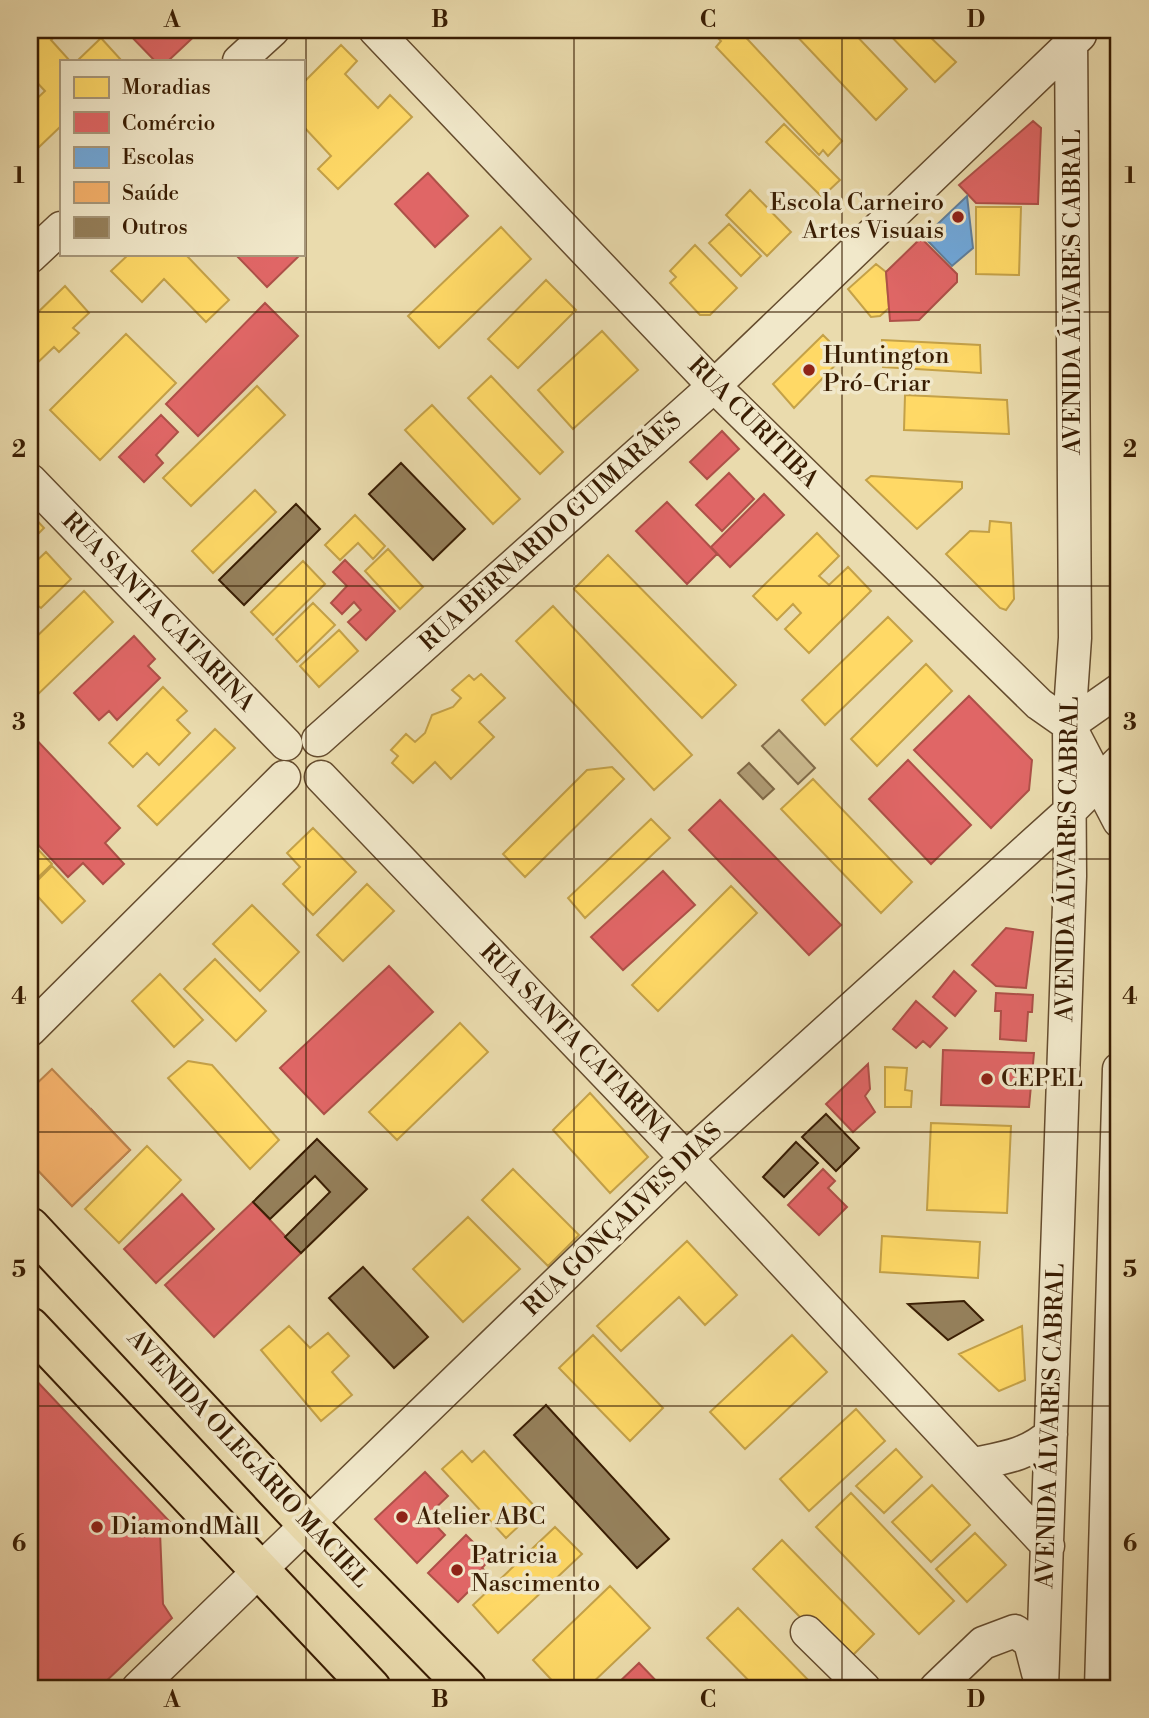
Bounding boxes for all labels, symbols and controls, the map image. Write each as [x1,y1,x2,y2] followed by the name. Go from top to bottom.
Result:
[163,6,181,34] text: A
[431,6,449,34] text: B
[700,6,716,34] text: C
[967,6,985,34] text: D
[60,60,304,256] legend
[122,75,211,101] text: Moradias
[122,111,215,137] text: Comércio
[1057,129,1088,456] street label: AVENIDA ÁLVARES CABRAL
[122,145,194,171] text: Escolas
[13,162,25,190] text: 1
[1124,162,1136,190] text: 1
[122,181,179,207] text: Saúde
[770,188,944,246] place label: Escola Carneiro Artes Visuais
[950,209,966,225] marker: Escola Carneiro Artes Visuais
[122,215,188,241] text: Outros
[823,341,949,399] place label: Huntington Pró-Criar
[681,351,825,495] street label: RUA CURITIBA
[801,362,817,378] marker: Huntington Pró-Criar
[413,405,688,658] street label: RUA BERNARDO GUIMARÃES
[12,436,26,464] text: 2
[1123,436,1137,464] text: 2
[55,506,261,718] street label: RUA SANTA CATARINA
[1049,696,1086,1023] street label: AVENIDA ÁLVARES CABRAL
[12,709,26,737] text: 3
[1123,709,1137,737] text: 3
[473,937,679,1149] street label: RUA SANTA CATARINA
[11,983,27,1011] text: 4
[1122,983,1138,1011] text: 4
[1001,1064,1083,1094] place label: CEPEL
[979,1071,995,1087] marker: CEPEL
[517,1117,729,1323] street label: RUA GONÇALVES DIAS
[12,1256,26,1284] text: 5
[1123,1256,1137,1284] text: 5
[1029,1263,1072,1590] street label: AVENIDA ÁLVARES CABRAL
[120,1322,376,1594] street label: AVENIDA OLEGÁRIO MACIEL
[415,1502,545,1532] place label: Atelier ABC
[394,1509,410,1525] marker: Atelier ABC
[111,1512,260,1542] place label: DiamondMall
[89,1519,105,1535] marker: DiamondMall
[12,1530,26,1558] text: 6
[1123,1530,1137,1558] text: 6
[471,1541,600,1599] place label: Patricia Nascimento
[449,1562,465,1578] marker: Patricia Nascimento
[163,1686,181,1714] text: A
[431,1686,449,1714] text: B
[700,1686,716,1714] text: C
[967,1686,985,1714] text: D

